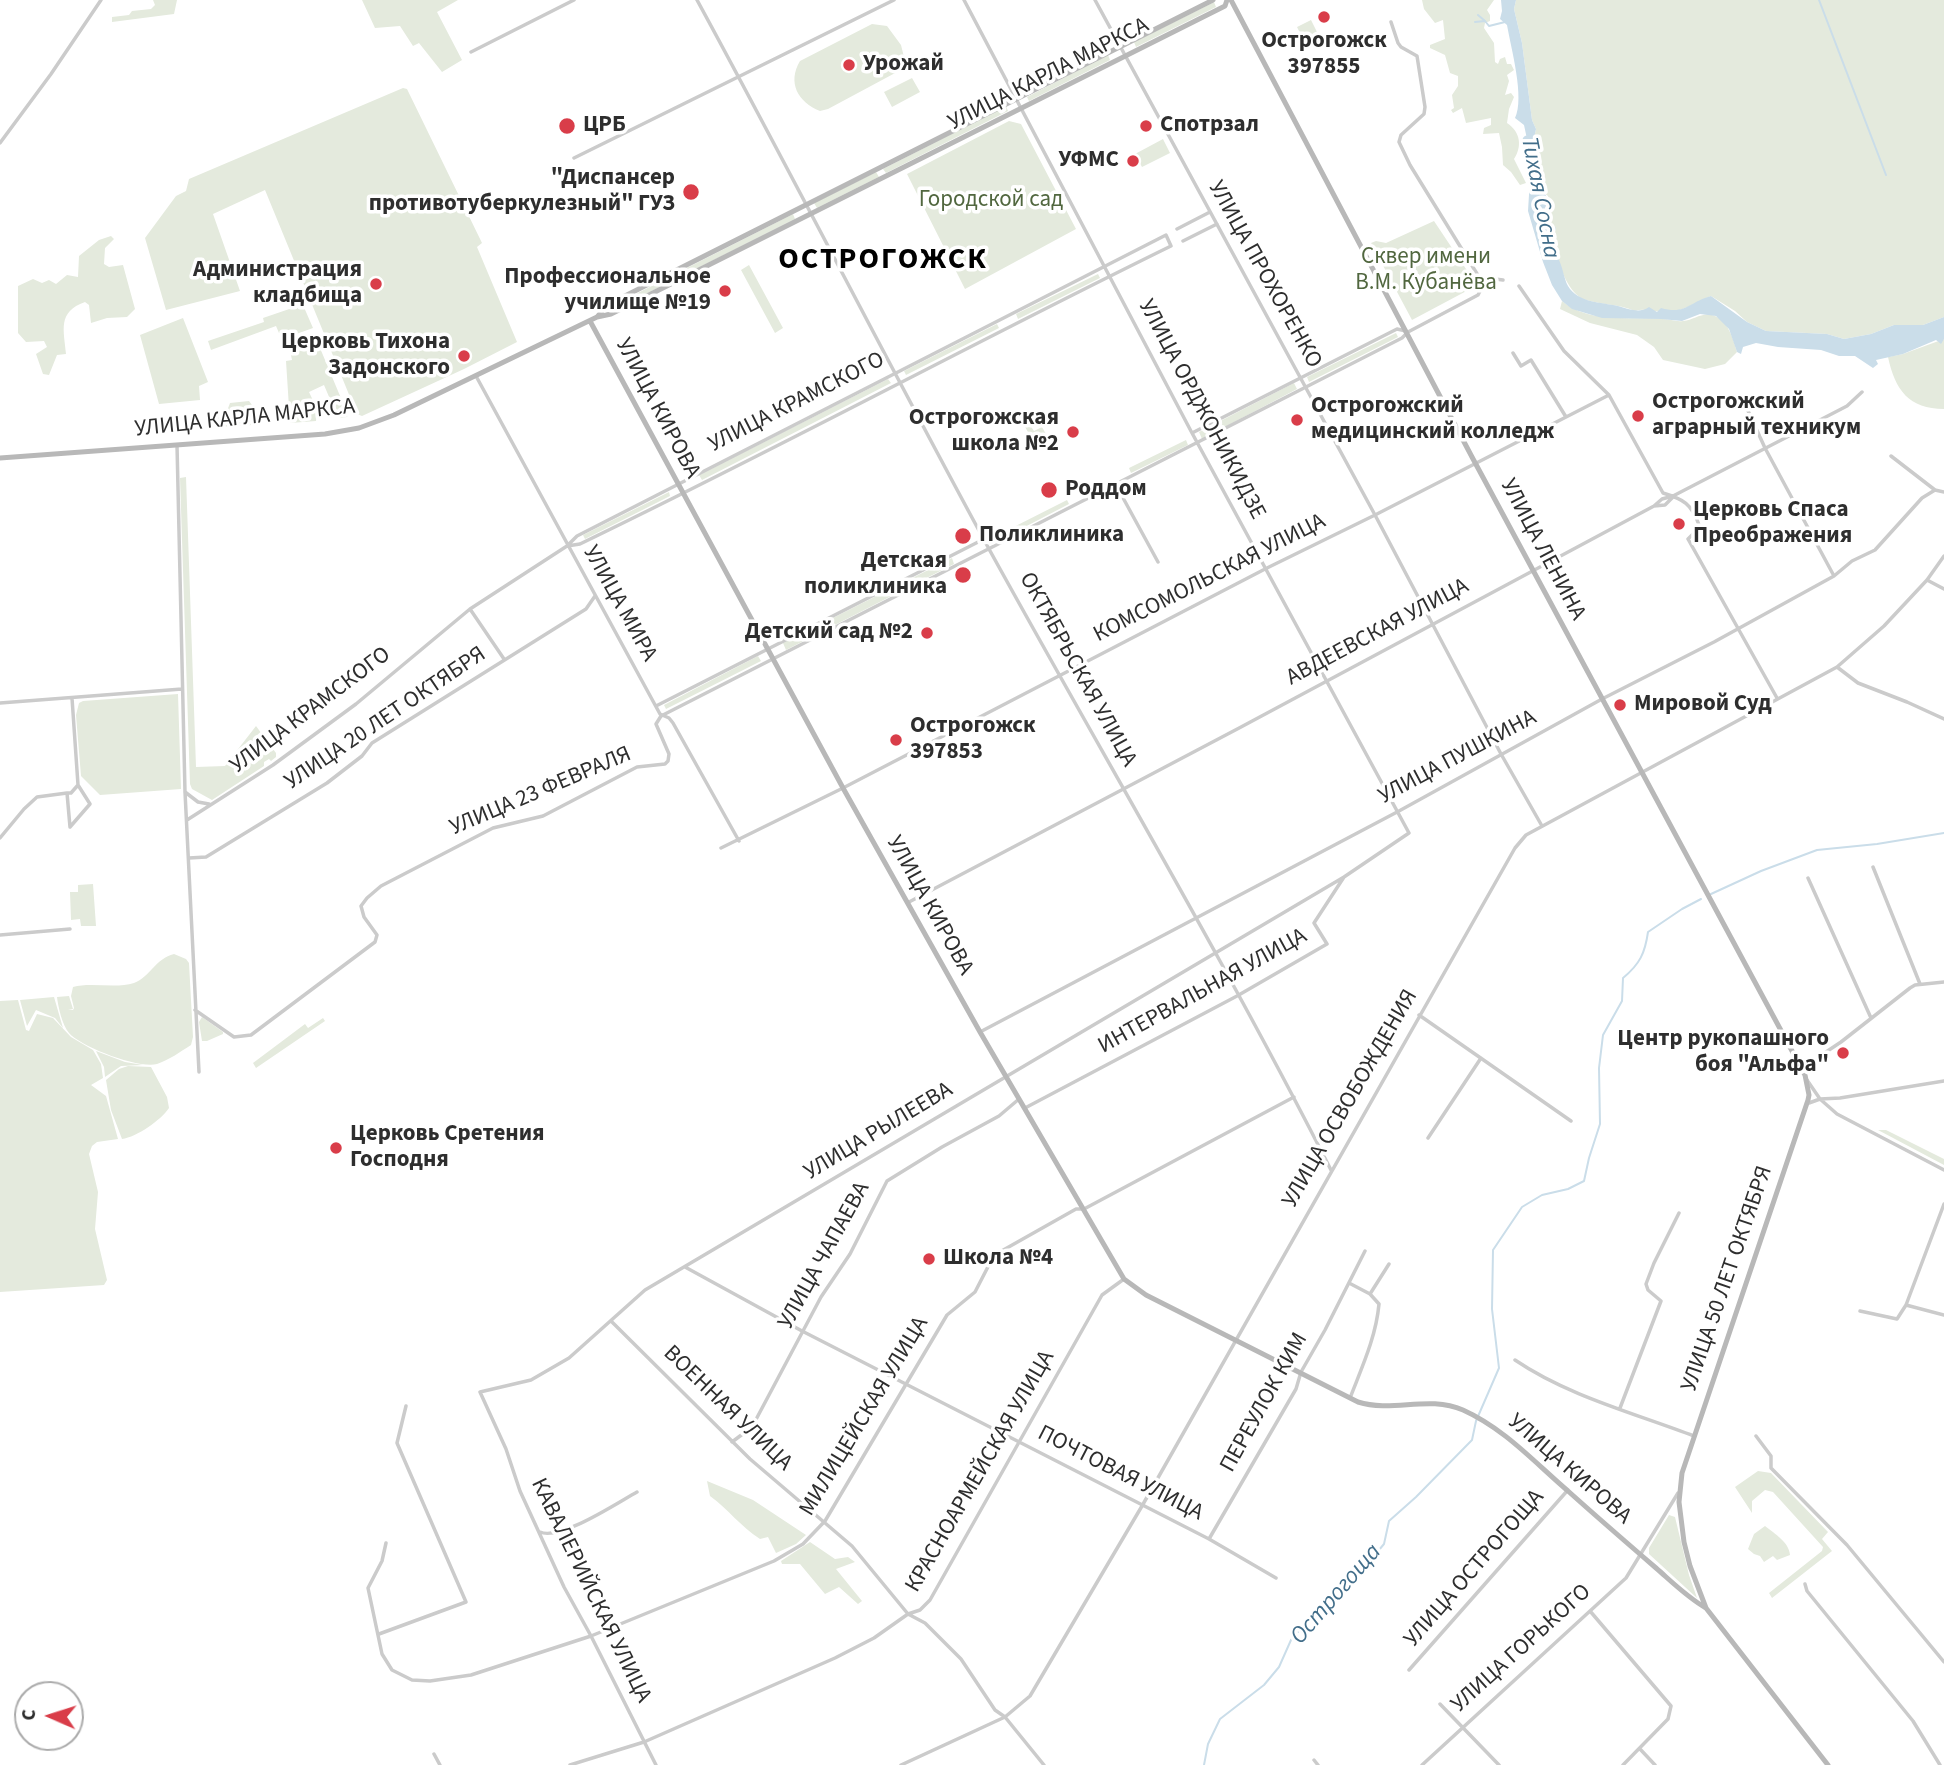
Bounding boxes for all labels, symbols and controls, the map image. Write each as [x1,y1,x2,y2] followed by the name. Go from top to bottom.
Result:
[1316,9,1332,25] marker: Острогожск 397855
[944,12,1154,138] street label: УЛИЦА КАРЛА МАРКСА
[1261,28,1387,82] place label: Острогожск 397855
[863,51,944,79] place label: Урожай
[841,57,857,73] marker: Урожай
[583,112,626,140] place label: ЦРБ
[1160,112,1259,140] place label: Спотрзал
[557,116,577,136] marker: ЦРБ
[1138,118,1154,134] marker: Спотрзал
[1513,135,1565,261] water label: Тихая Сосна
[1058,147,1119,175] place label: УФМС
[1125,153,1141,169] marker: УФМС
[369,165,675,219] place label: "Диспансер противотуберкулезный" ГУЗ
[1201,177,1327,373] street label: УЛИЦА ПРОХОРЕНКО
[681,182,701,202] marker: "Диспансер противотуберкулезный" ГУЗ
[919,187,1063,215] park label: Городской сад
[780,243,986,279] district label: ОСТРОГОЖСК
[1355,244,1497,298] park label: Сквер имени В.М. Кубанёва
[193,257,362,311] place label: Администрация кладбища
[504,264,711,318] place label: Профессиональное училище №19
[368,276,384,292] marker: Администрация кладбища
[717,283,733,299] marker: Профессиональное училище №19
[1131,295,1271,525] street label: УЛИЦА ОРДЖОНИКИДЗЕ
[281,329,450,383] place label: Церковь Тихона Задонского
[609,334,705,484] street label: УЛИЦА КИРОВА
[704,347,890,459] street label: УЛИЦА КРАМСКОГО
[456,348,472,364] marker: Церковь Тихона Задонского
[1652,389,1861,443] place label: Острогожский аграрный техникум
[1311,393,1554,447] place label: Острогожский медицинский колледж
[133,394,357,444] street label: УЛИЦА КАРЛА МАРКСА
[909,405,1059,459] place label: Острогожская школа №2
[1630,408,1646,424] marker: Острогожский аграрный техникум
[1289,412,1305,428] marker: Острогожский медицинский колледж
[1065,424,1081,440] marker: Острогожская школа №2
[1493,475,1591,625] street label: УЛИЦА ЛЕНИНА
[1065,476,1147,504] place label: Роддом
[1039,480,1059,500] marker: Роддом
[1693,497,1852,551] place label: Церковь Спаса Преображения
[1089,508,1331,650] street label: КОМСОМОЛЬСКАЯ УЛИЦА
[1671,516,1687,532] marker: Церковь Спаса Преображения
[979,522,1124,550] place label: Поликлиника
[953,526,973,546] marker: Поликлиника
[576,541,662,667] street label: УЛИЦА МИРА
[804,548,947,602] place label: Детская поликлиника
[953,565,973,585] marker: Детская поликлиника
[1012,568,1142,772] street label: ОКТЯБРЬСКАЯ УЛИЦА
[1282,573,1474,693] street label: АВДЕЕВСКАЯ УЛИЦА
[745,619,913,647] place label: Детский сад №2
[919,625,935,641] marker: Детский сад №2
[280,641,492,797] street label: УЛИЦА 20 ЛЕТ ОКТЯБРЯ
[225,642,397,780] street label: УЛИЦА КРАМСКОГО
[1634,691,1772,719] place label: Мировой Суд
[1612,697,1628,713] marker: Мировой Суд
[1374,705,1542,811] street label: УЛИЦА ПУШКИНА
[910,713,1036,767] place label: Острогожск 397853
[888,732,904,748] marker: Острогожск 397853
[446,741,636,843] street label: УЛИЦА 23 ФЕВРАЛЯ
[879,832,979,980] street label: УЛИЦА КИРОВА
[1094,923,1312,1061] street label: ИНТЕРВАЛЬНАЯ УЛИЦА
[1277,985,1425,1213] street label: УЛИЦА ОСВОБОЖДЕНИЯ
[1617,1026,1829,1080] place label: Центр рукопашного боя "Альфа"
[1835,1045,1851,1061] marker: Центр рукопашного боя "Альфа"
[800,1077,958,1187] street label: УЛИЦА РЫЛЕЕВА
[350,1121,545,1175] place label: Церковь Сретения Господня
[328,1140,344,1156] marker: Церковь Сретения Господня
[1676,1163,1780,1395] street label: УЛИЦА 50 ЛЕТ ОКТЯБРЯ
[773,1178,877,1334] street label: УЛИЦА ЧАПАЕВА
[943,1245,1053,1273] place label: Школа №4
[921,1251,937,1267] marker: Школа №4
[795,1312,935,1522] street label: МИЛИЦЕЙСКАЯ УЛИЦА
[1215,1328,1315,1478] street label: ПЕРЕУЛОК КИМ
[657,1340,797,1478] street label: ВОЕННАЯ УЛИЦА
[900,1346,1062,1598] street label: КРАСНОАРМЕЙСКАЯ УЛИЦА
[1502,1409,1636,1531] street label: УЛИЦА КИРОВА
[1033,1420,1207,1528] street label: ПОЧТОВАЯ УЛИЦА
[524,1474,656,1708] street label: КАВАЛЕРИЙСКАЯ УЛИЦА
[1399,1485,1551,1653] street label: УЛИЦА ОСТРОГОЩА
[1285,1539,1389,1651] water label: Острогоща
[1446,1579,1598,1719] street label: УЛИЦА ГОРЬКОГО
[14,1681,84,1751] north arrow
[16,1709,43,1721] text: С

